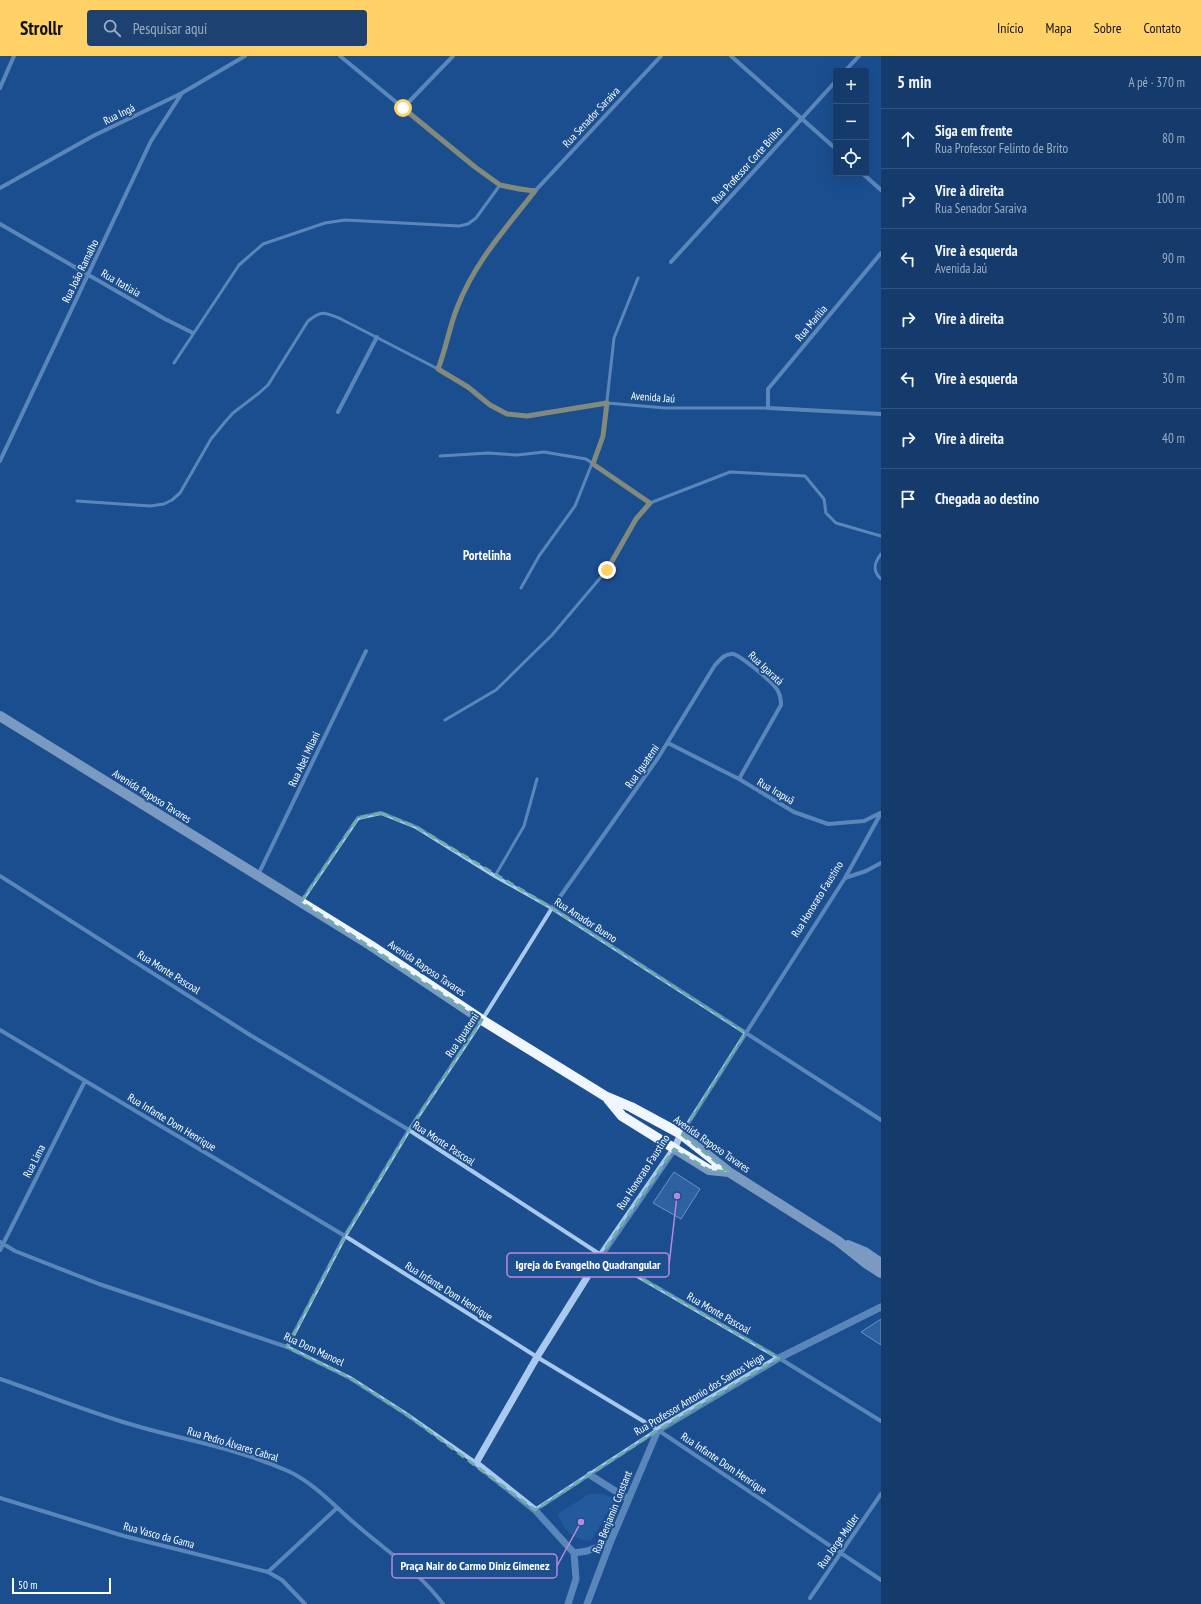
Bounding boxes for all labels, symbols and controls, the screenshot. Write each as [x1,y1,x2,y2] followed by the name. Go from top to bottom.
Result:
[87,10,367,46] search box
[20,16,63,40] text: Strollr
[101,17,123,39] icon: search
[133,19,207,38] text: Pesquisar aqui
[997,19,1024,37] text: Início
[1046,19,1072,37] text: Mapa
[1094,19,1122,37] text: Sobre
[1144,19,1181,37] text: Contato
[833,68,869,176] map controls
[833,68,869,104] button: +
[897,71,931,93] text: 5 min
[1128,74,1185,91] text: A pé · 370 m
[559,84,623,150] street label: Rua Senador Saraiva
[394,99,412,117] route start
[101,100,137,128] street label: Rua Ingá
[833,104,869,140] button: −
[935,121,1013,140] text: Siga em frente
[709,123,786,207] street label: Rua Professor Corte Brilho
[897,128,919,150] icon: ahead
[1162,130,1185,147] text: 80 m
[833,140,869,176] button: locate
[935,140,1068,157] text: Rua Professor Felinto de Brito
[935,181,1004,200] text: Vire à direita
[897,188,919,210] icon: right
[1156,190,1185,207] text: 100 m
[935,200,1027,217] text: Rua Senador Saraiva
[59,237,102,305] street label: Rua João Ramalho
[935,241,1018,260] text: Vire à esquerda
[897,248,919,270] icon: left
[1162,250,1185,267] text: 90 m
[935,260,987,277] text: Avenida Jaú
[99,266,143,300] street label: Rua Itatiaia
[792,302,830,344] street label: Rua Marília
[897,308,919,330] icon: right
[935,309,1004,328] text: Vire à direita
[1162,310,1185,327] text: 30 m
[897,368,919,390] icon: left
[935,369,1018,388] text: Vire à esquerda
[1162,370,1185,387] text: 30 m
[630,388,676,406] street label: Avenida Jaú
[897,428,919,450] icon: right
[935,429,1004,448] text: Vire à direita
[1162,430,1185,447] text: 40 m
[897,488,919,510] icon: arrive
[935,489,1039,508] text: Chegada ao destino
[463,547,511,564] district label: Portelinha
[598,561,616,579] route end
[745,648,787,688] street label: Rua Igaratá
[285,729,323,789] street label: Rua Abel Milani
[622,741,662,791] street label: Rua Iguatemi
[110,766,194,826] street label: Avenida Raposo Tavares
[755,775,797,807] street label: Rua Irapuã
[788,858,846,940] street label: Rua Honorato Faustino
[552,894,620,946] street label: Rua Amador Bueno
[386,937,469,999] street label: Avenida Raposo Tavares
[135,947,203,997] street label: Rua Monte Pascoal
[442,1010,482,1060] street label: Rua Iguatemi
[125,1090,219,1154] street label: Rua Infante Dom Henrique
[671,1112,753,1176] street label: Avenida Raposo Tavares
[410,1118,478,1169] street label: Rua Monte Pascoal
[613,1132,673,1212] street label: Rua Honorato Faustino
[20,1142,48,1180] street label: Rua Lima
[507,1253,669,1277] callout: Igreja do Evangelho Quadrangular
[516,1257,661,1272] text: Igreja do Evangelho Quadrangular
[403,1258,496,1324] street label: Rua Infante Dom Henrique
[685,1289,754,1337] street label: Rua Monte Pascoal
[282,1329,347,1369] street label: Rua Dom Manoel
[631,1350,767,1438] street label: Rua Professor Antonio dos Santos Veiga
[186,1423,281,1465] street label: Rua Pedro Álvares Cabral
[678,1429,770,1497] street label: Rua Infante Dom Henrique
[589,1469,635,1555] street label: Rua Benjamin Constant
[814,1511,862,1571] street label: Rua Jorge Muller
[122,1519,196,1551] street label: Rua Vasco da Gama
[392,1554,557,1578] callout: Praça Nair do Carmo Diniz Gimenez
[401,1558,550,1573] text: Praça Nair do Carmo Diniz Gimenez
[12,1576,111,1595] scale bar
[18,1578,37,1592] text: 50 m

